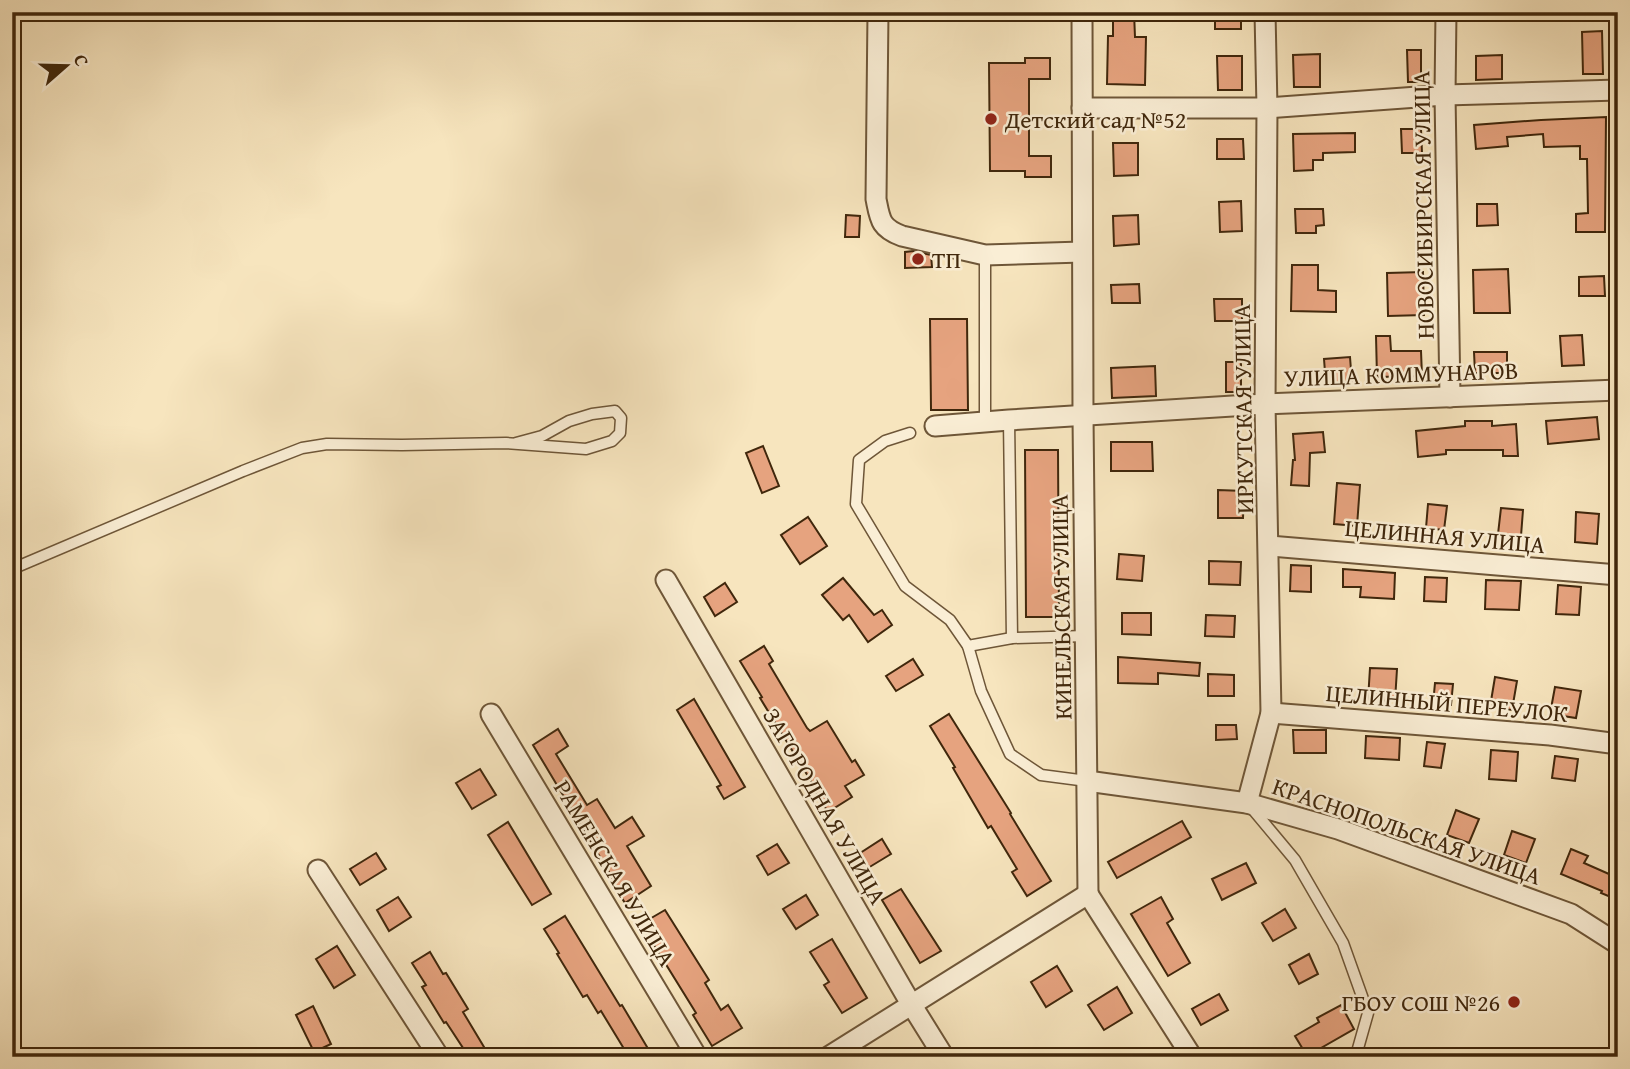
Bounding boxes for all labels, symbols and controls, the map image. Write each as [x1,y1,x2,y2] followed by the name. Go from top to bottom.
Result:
[32,32,102,102] north arrow
[67,50,97,70] text: С
[1403,70,1443,339] street label: НОВОСИБИРСКАЯ УЛИЦА
[1004,102,1186,137] place label: Детский сад №52
[983,111,999,127] marker: Детский сад №52
[932,242,961,277] place label: ТП
[910,251,926,267] marker: ТП
[1224,303,1262,514] street label: ИРКУТСКАЯ УЛИЦА
[1283,352,1519,396] street label: УЛИЦА КОММУНАРОВ
[1042,494,1080,720] street label: КИНЕЛЬСКАЯ УЛИЦА
[1343,510,1547,562] street label: ЦЕЛИННАЯ УЛИЦА
[1325,675,1570,731] street label: ЦЕЛИННЫЙ ПЕРЕУЛОК
[754,701,896,911] street label: ЗАГОРОДНАЯ УЛИЦА
[1268,769,1547,894] street label: КРАСНОПОЛЬСКАЯ УЛИЦА
[545,773,685,973] street label: РАМЕНСКАЯ УЛИЦА
[1342,985,1500,1020] place label: ГБОУ СОШ №26
[1506,994,1522,1010] marker: ГБОУ СОШ №26

